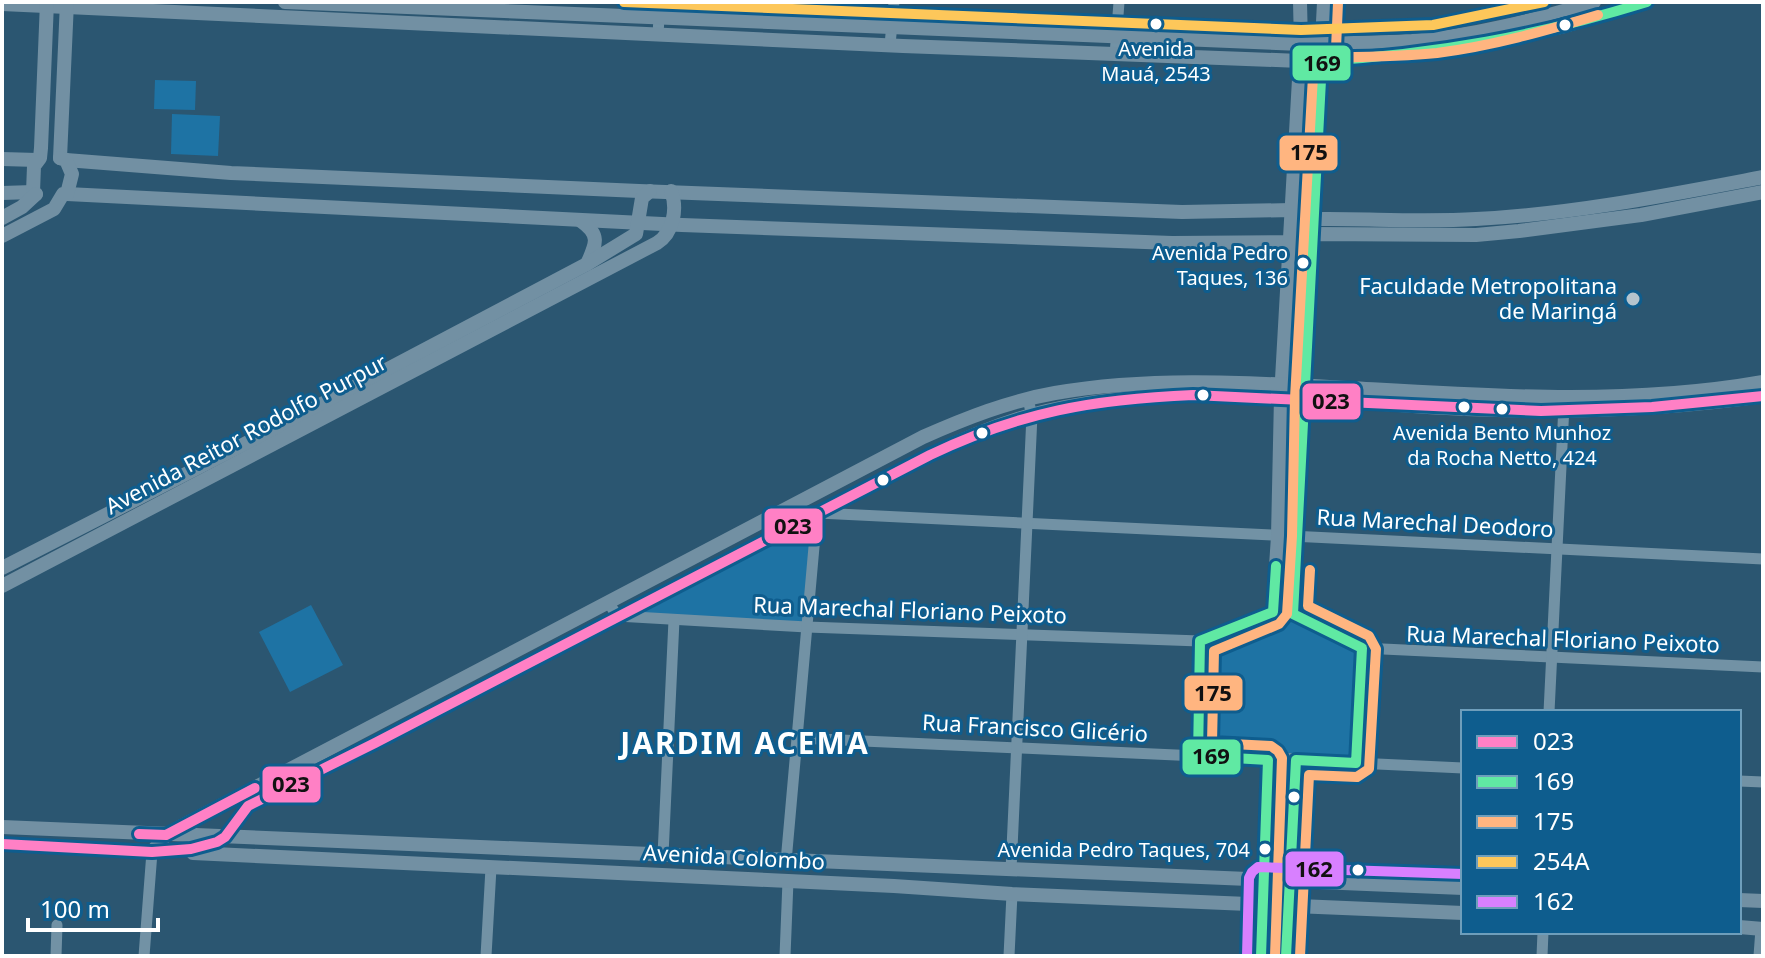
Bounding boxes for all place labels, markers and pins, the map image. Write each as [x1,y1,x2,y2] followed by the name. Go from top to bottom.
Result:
[1148,16,1164,32] marker: Avenida Mauá, 2543
[1557,17,1573,33] unlabelled marker
[1101,35,1211,87] place label: Avenida Mauá, 2543
[1152,239,1288,291] place label: Avenida Pedro Taques, 136
[1295,255,1311,271] marker: Avenida Pedro Taques, 136
[1359,270,1617,325] place label: Faculdade Metropolitana de Maringá
[1624,290,1642,308] marker: Faculdade Metropolitana de Maringá
[1195,387,1211,403] unlabelled marker
[1456,399,1472,415] unlabelled marker
[1494,401,1510,417] marker: Avenida Bento Munhoz da Rocha Netto, 424
[1393,419,1611,471] place label: Avenida Bento Munhoz da Rocha Netto, 424
[974,425,990,441] unlabelled marker
[875,472,891,488] unlabelled marker
[1286,789,1302,805] unlabelled marker
[998,836,1251,863] place label: Avenida Pedro Taques, 704
[1257,841,1273,857] marker: Avenida Pedro Taques, 704
[1350,862,1366,878] unlabelled marker

